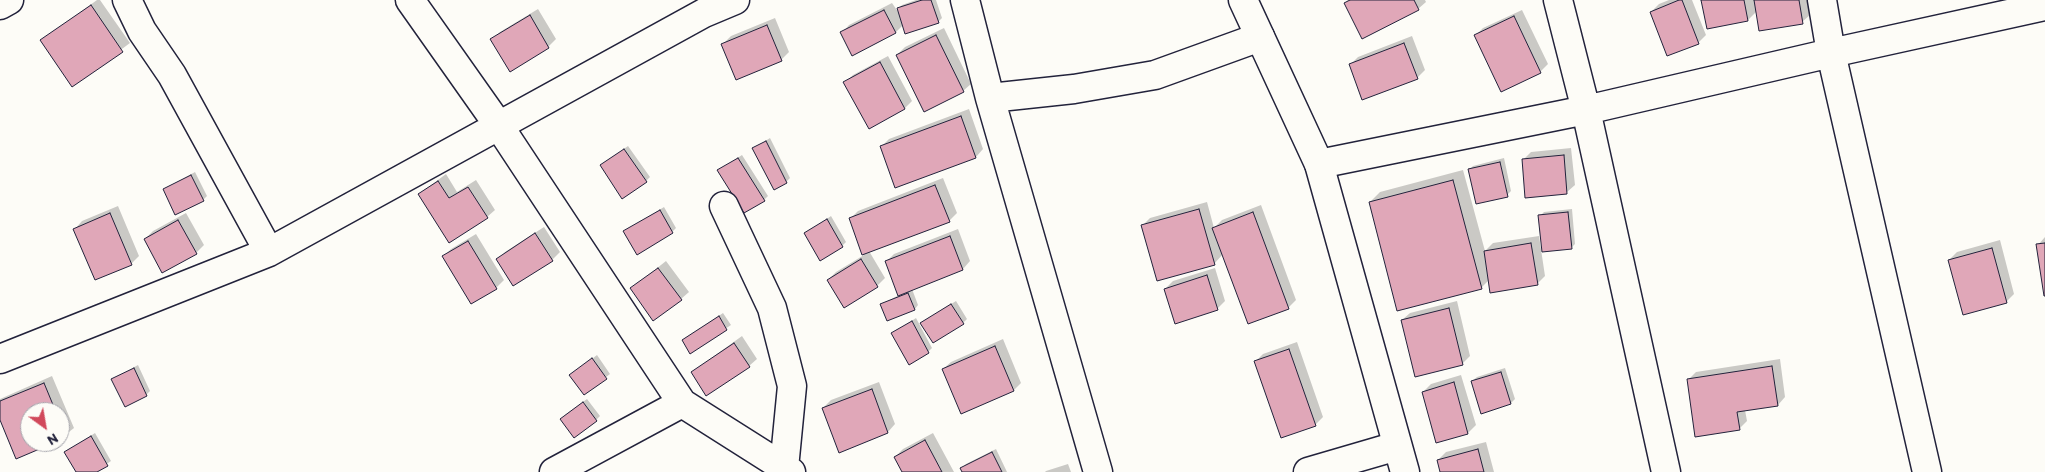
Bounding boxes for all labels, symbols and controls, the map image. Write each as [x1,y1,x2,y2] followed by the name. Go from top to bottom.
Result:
[20,402,70,452] north arrow
[44,430,61,449] text: N

